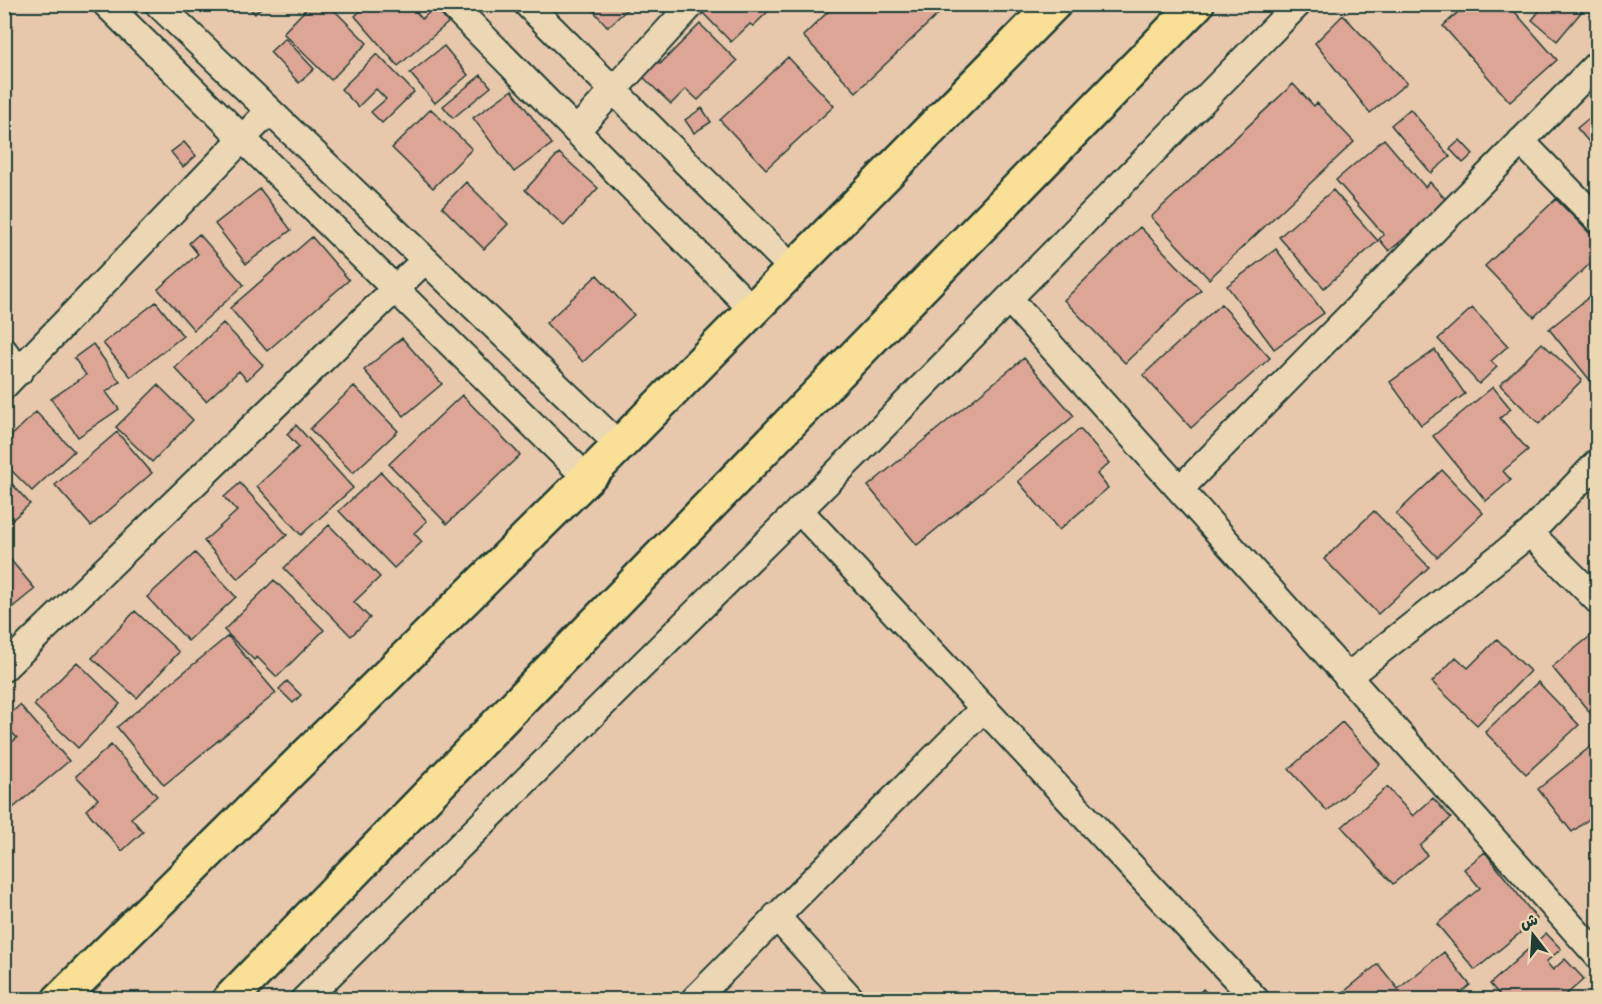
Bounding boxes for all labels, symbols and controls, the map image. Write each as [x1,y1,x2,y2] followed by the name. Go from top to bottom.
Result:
[1503,905,1563,965] north arrow
[1517,908,1540,934] text: ش

